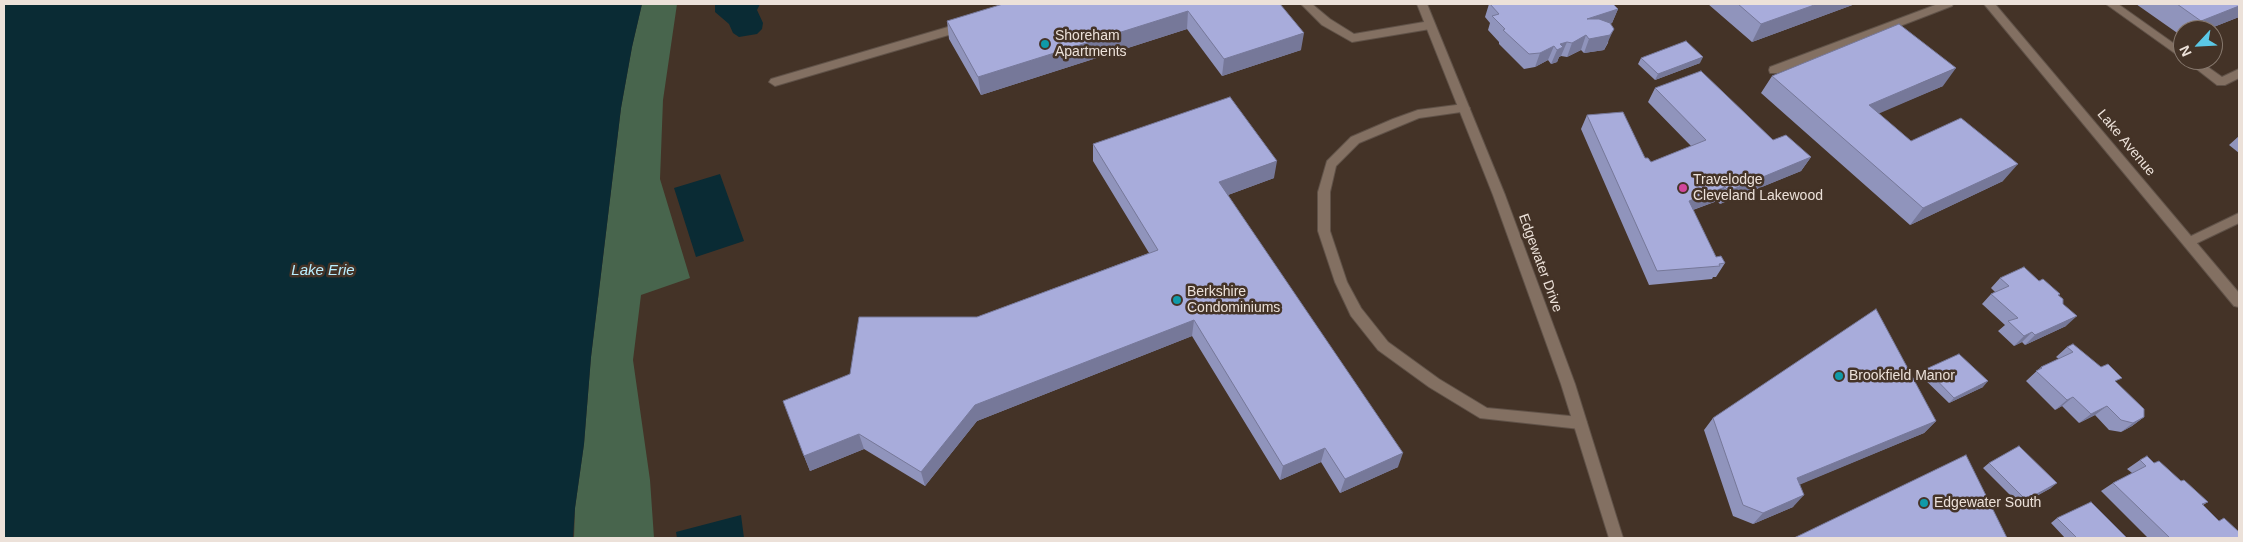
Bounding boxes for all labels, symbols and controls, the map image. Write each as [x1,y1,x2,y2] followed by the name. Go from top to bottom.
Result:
[2173,20,2223,70] north arrow
[1055,28,1127,60] place label: Shoreham Apartments
[1039,38,1051,50] marker: Shoreham Apartments
[2176,43,2195,59] text: N
[2093,106,2159,180] street label: Lake Avenue
[1693,172,1823,204] place label: Travelodge Cleveland Lakewood
[1677,182,1689,194] marker: Travelodge Cleveland Lakewood
[1514,212,1566,314] street label: Edgewater Drive
[291,262,355,280] water label: Lake Erie
[1187,284,1280,316] place label: Berkshire Condominiums
[1171,294,1183,306] marker: Berkshire Condominiums
[1849,368,1955,384] place label: Brookfield Manor
[1833,370,1845,382] marker: Brookfield Manor
[1934,495,2041,511] place label: Edgewater South
[1918,497,1930,509] marker: Edgewater South

